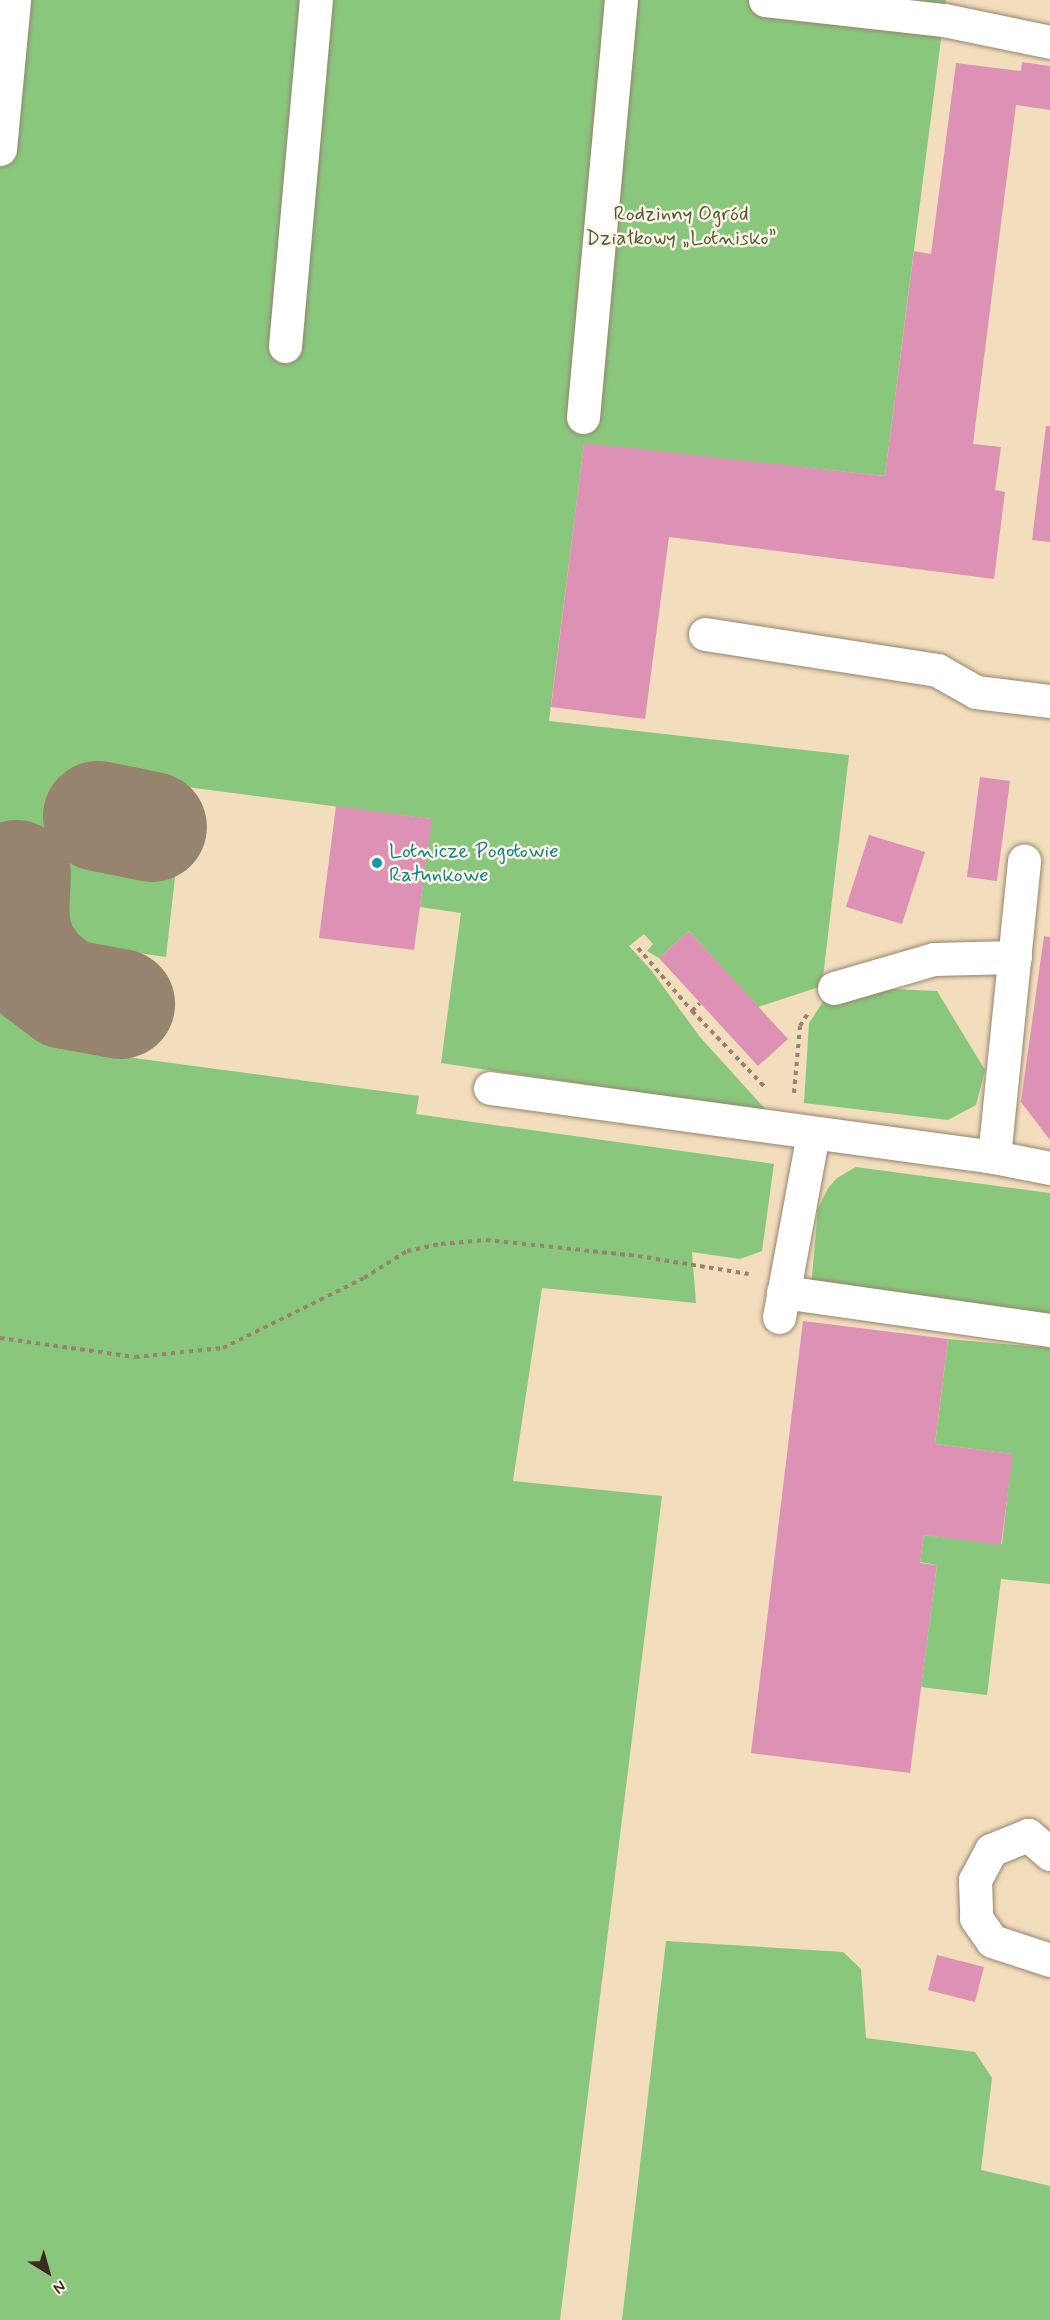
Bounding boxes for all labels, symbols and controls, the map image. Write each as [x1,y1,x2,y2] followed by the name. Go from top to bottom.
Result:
[586,201,776,251] park label: Rodzinny Ogród Działkowy „Lotnisko”
[389,838,555,888] place label: Lotnicze Pogotowie Ratunkowe
[370,856,384,870] marker: Lotnicze Pogotowie Ratunkowe
[18,2242,78,2302] north arrow
[49,2275,70,2298] text: N

